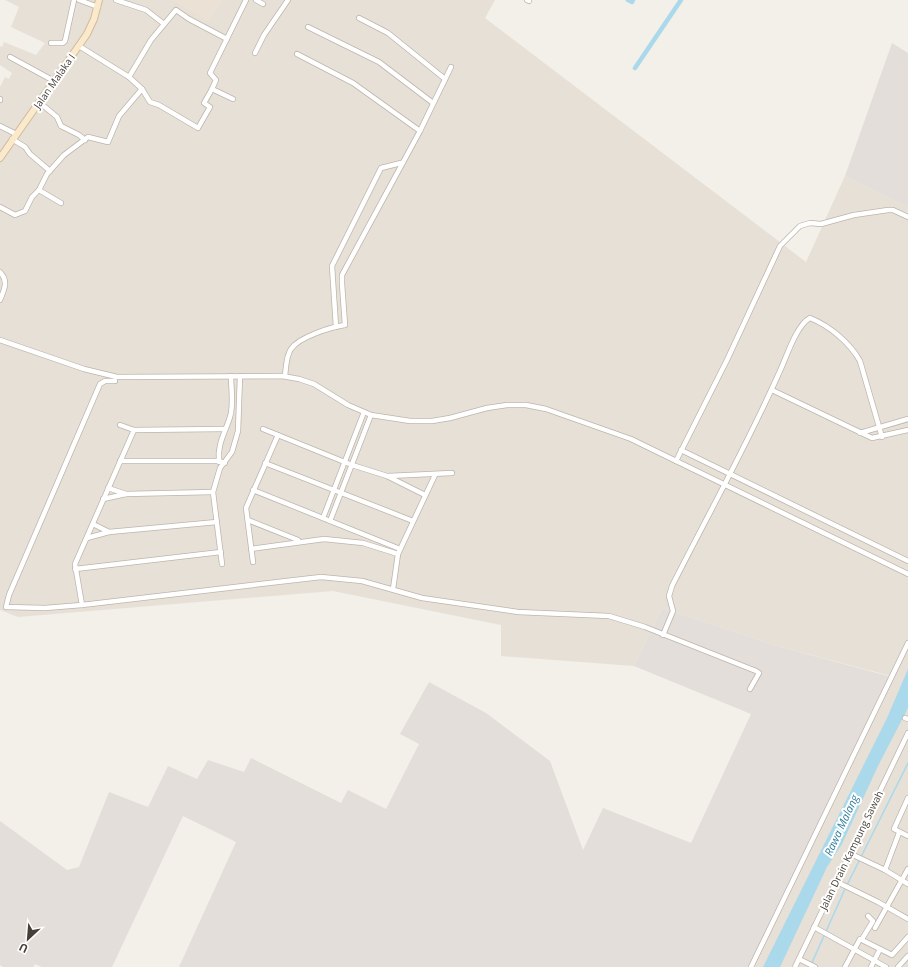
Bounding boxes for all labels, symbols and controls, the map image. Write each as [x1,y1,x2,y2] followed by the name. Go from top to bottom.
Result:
[29,51,78,112] street label: Jalan Malaka I
[816,788,886,913] street label: Jalan Drain Kampung Sawah
[820,791,862,858] water label: Rawa Malang
[8,919,48,959] north arrow
[16,940,30,957] text: U

